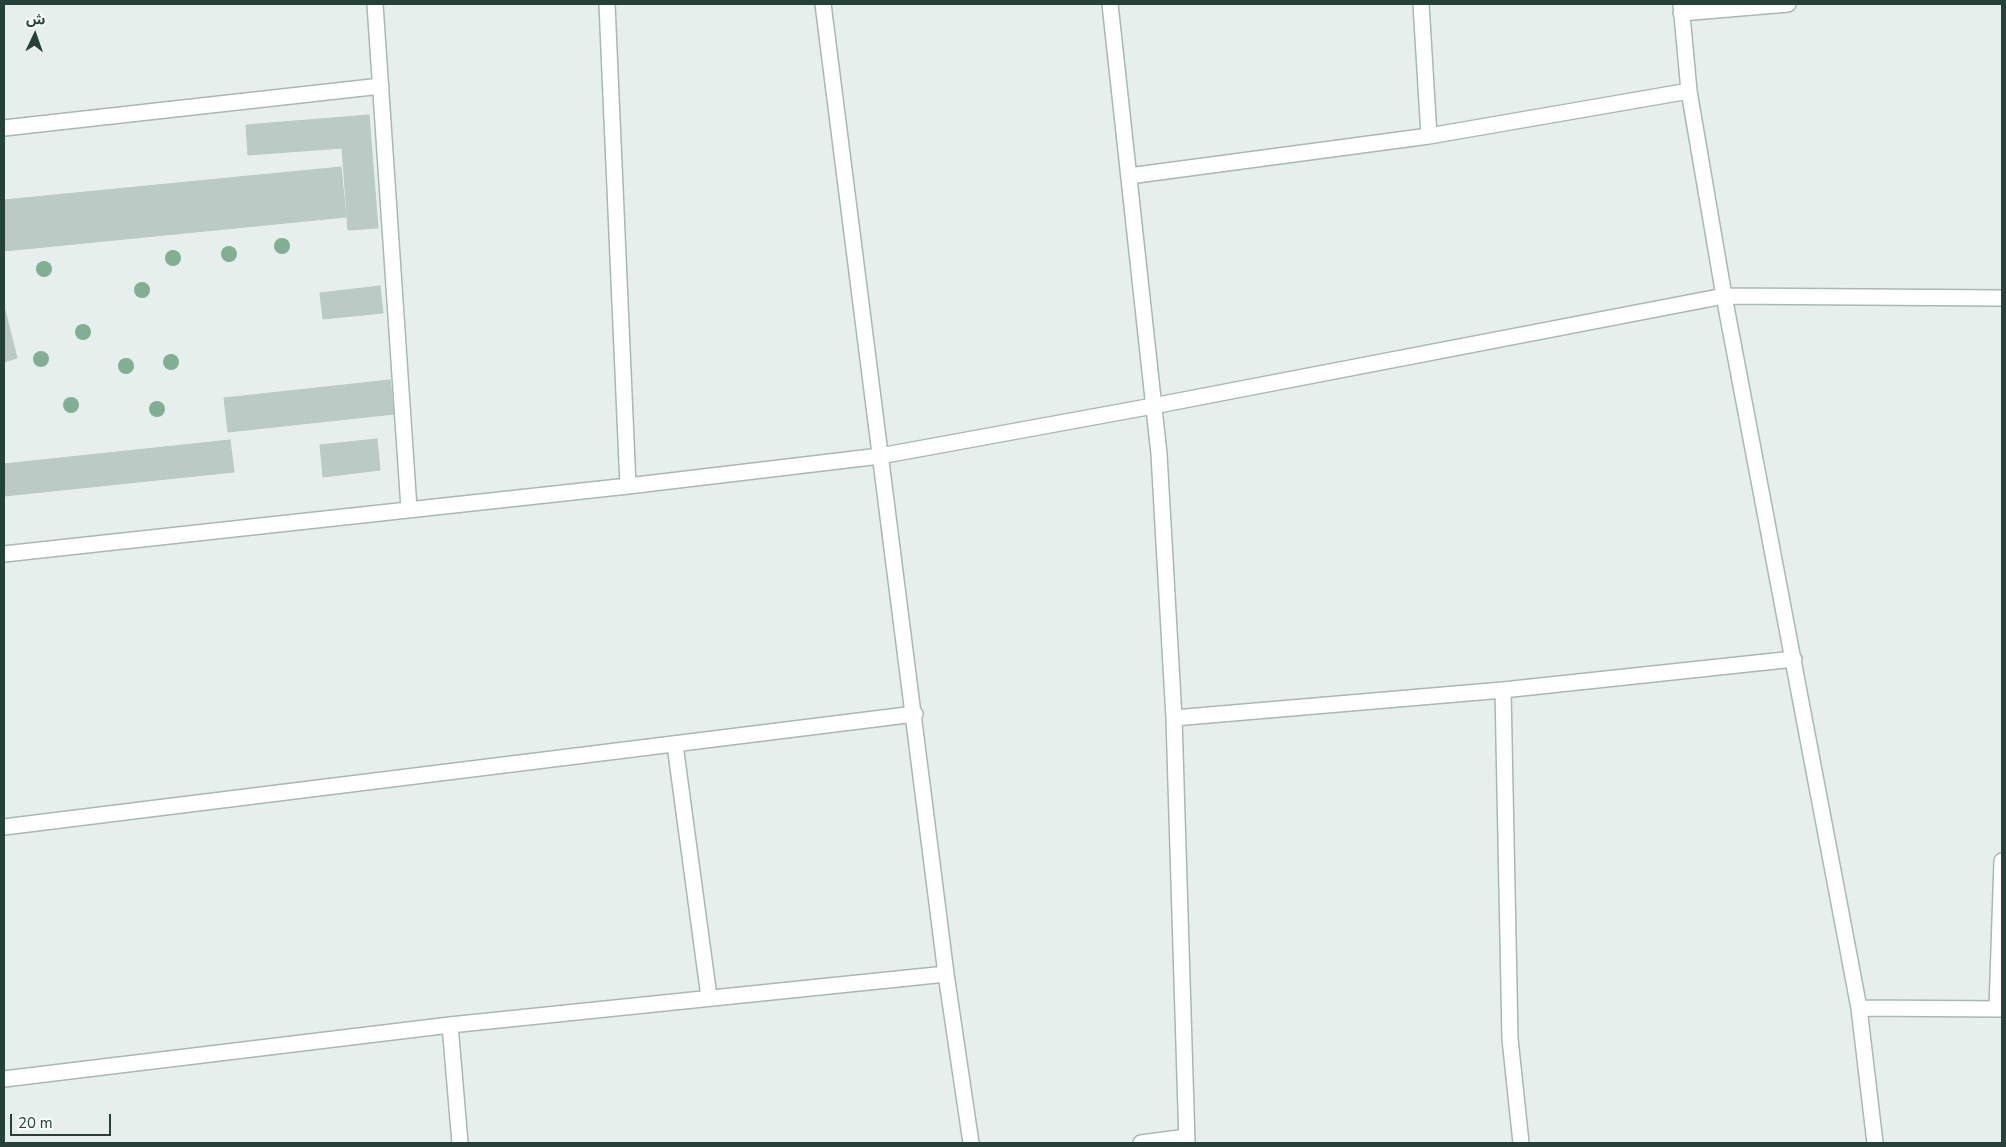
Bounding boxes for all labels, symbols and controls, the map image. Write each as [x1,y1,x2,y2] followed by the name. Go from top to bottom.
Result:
[10,10,60,60] north arrow
[26,10,46,30] text: ش
[12,1104,114,1136] scale bar
[18,1113,53,1133] text: 20 m

